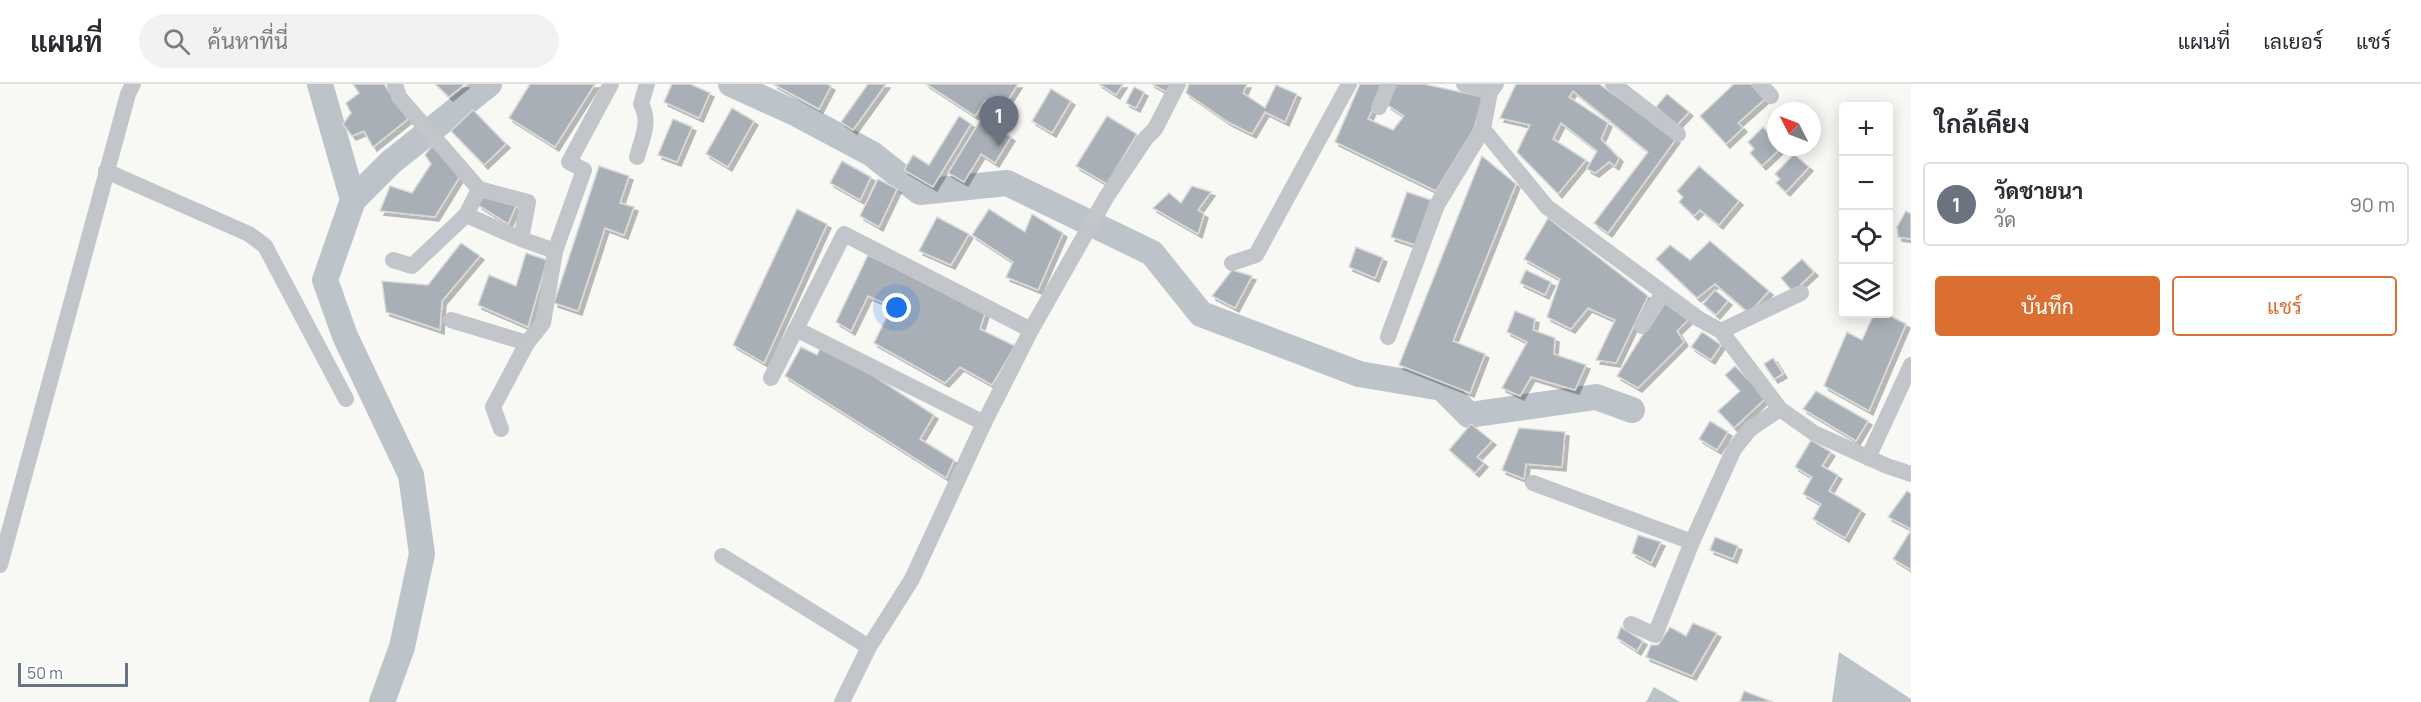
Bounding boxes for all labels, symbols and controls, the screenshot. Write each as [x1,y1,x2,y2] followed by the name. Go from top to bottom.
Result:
[139,14,559,68] search box
[30,22,103,60] text: แผนที่
[160,25,193,58] icon: search
[208,26,288,56] text: ค้นหาที่นี่
[2178,27,2230,55] text: แผนที่
[2263,27,2323,55] text: เลเยอร์
[2356,27,2391,55] text: แชร์
[980,97,1018,146] pin: 1
[1767,102,1821,156] north arrow
[1839,102,1893,318] map controls
[1839,102,1893,156] button: +
[1935,105,2030,141] text: ใกล้เคียง
[1839,156,1893,210] button: −
[1994,176,2083,206] text: วัดชายนา
[1952,191,1961,218] text: 1
[2349,191,2395,218] text: 90 m
[1994,206,2016,233] text: วัด
[1839,210,1893,264] button: locate
[1839,264,1893,318] button: layers
[1935,276,2160,336] button: บันทึก
[2172,276,2397,336] button: แชร์
[882,293,911,322] your location
[18,660,128,688] scale bar
[27,662,63,684] text: 50 m

